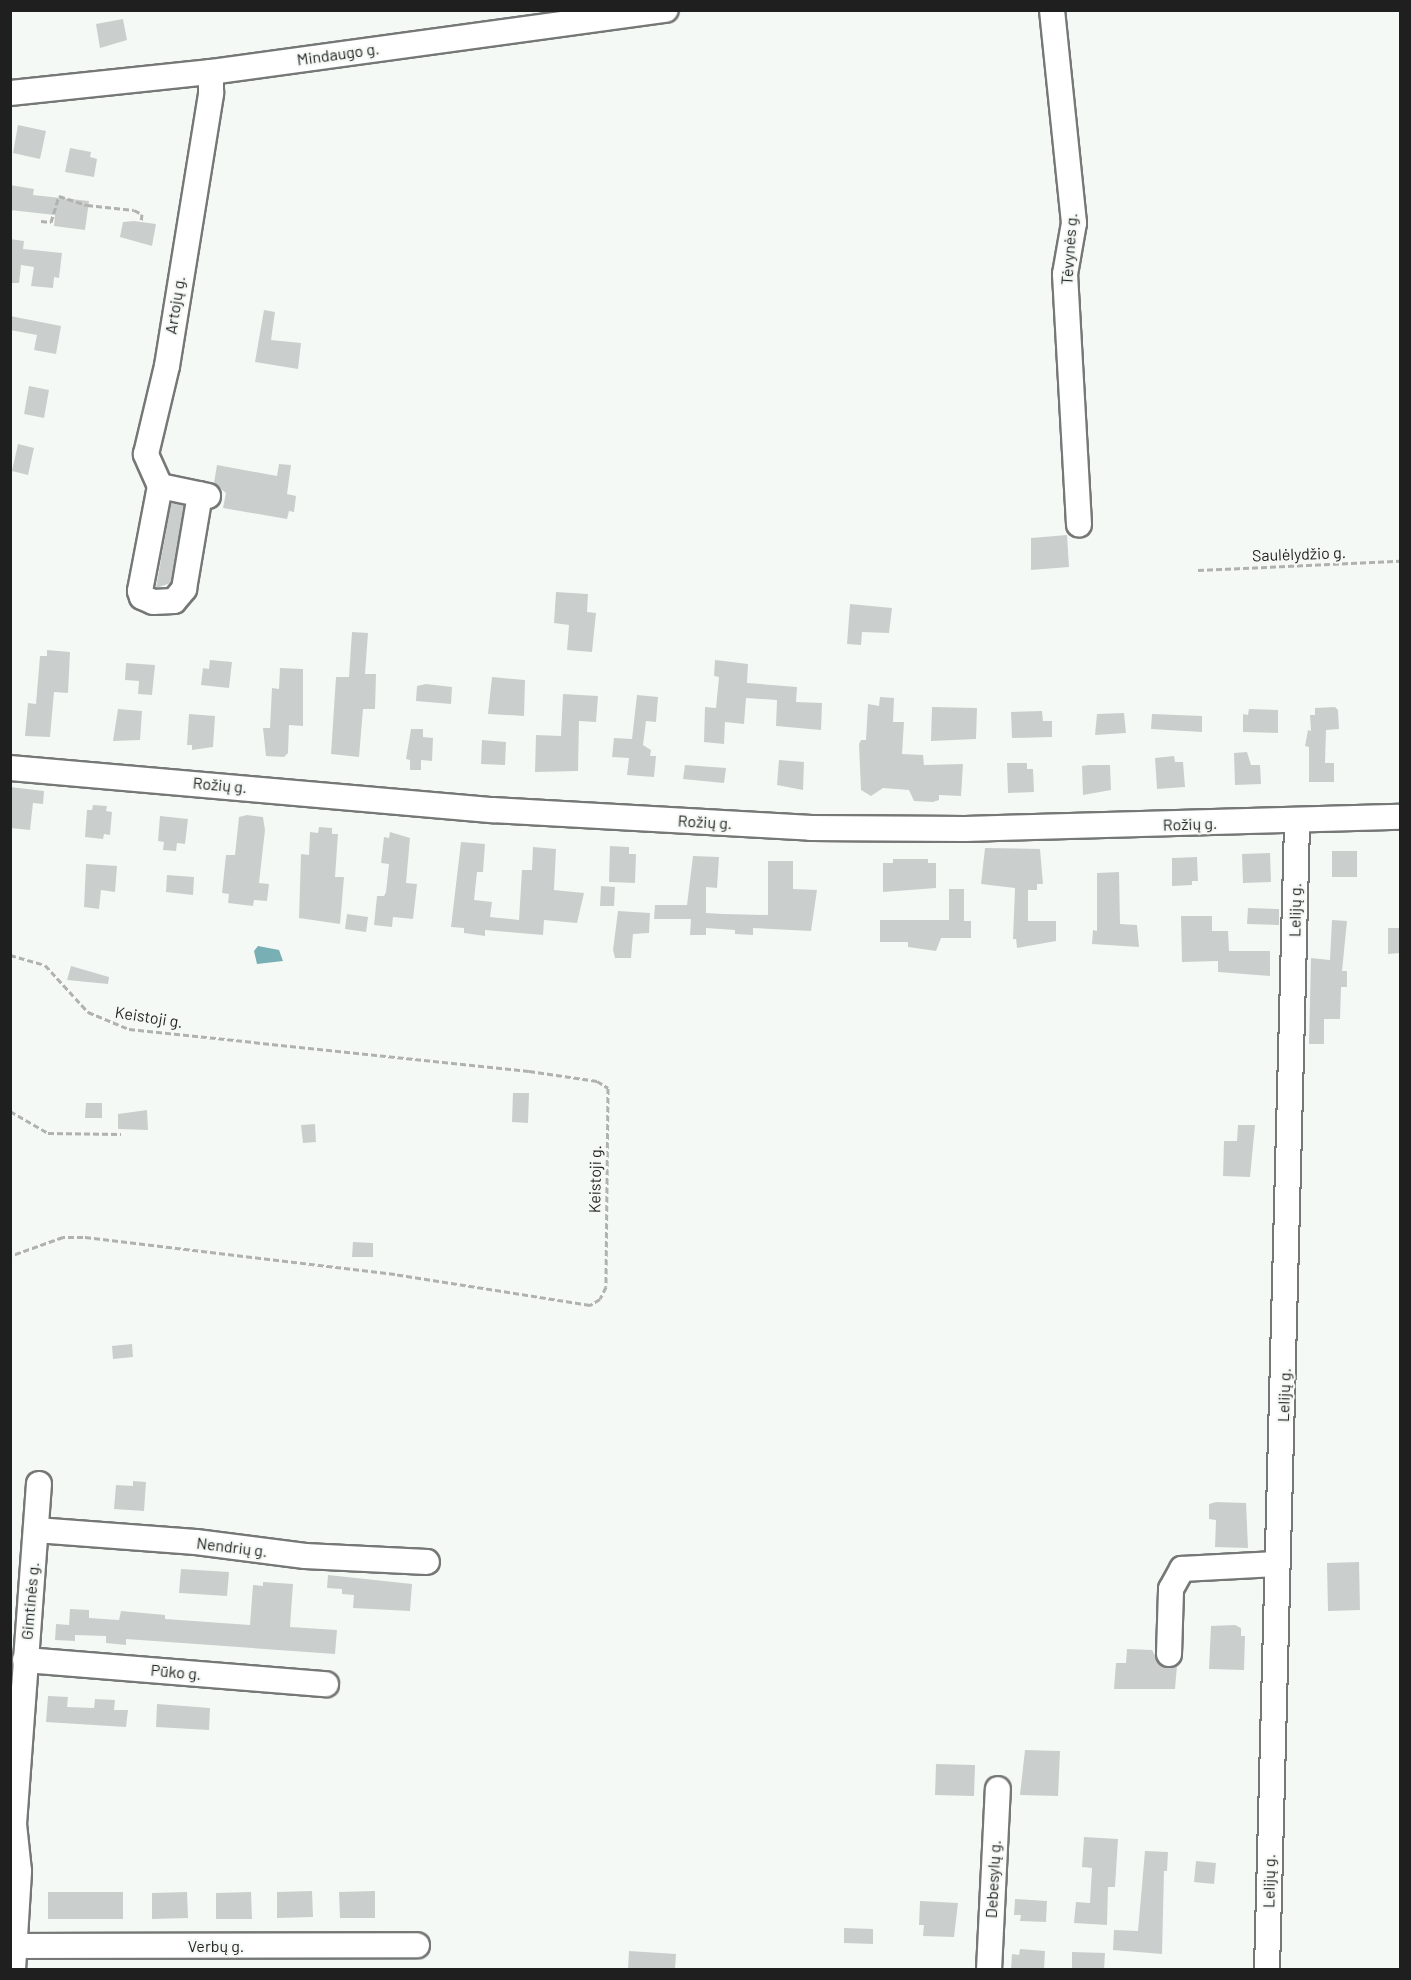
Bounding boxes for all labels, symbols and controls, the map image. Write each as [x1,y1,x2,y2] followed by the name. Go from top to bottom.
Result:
[296,39,380,69] street label: Mindaugo g.
[1057,212,1081,286] street label: Tėvynės g.
[161,274,189,336] street label: Artojų g.
[1252,543,1346,565] street label: Saulėlydžio g.
[192,773,248,797] street label: Rožių g.
[677,811,733,833] street label: Rožių g.
[1162,813,1218,835] street label: Rožių g.
[1285,883,1305,937] street label: Lelijų g.
[114,1002,184,1032] street label: Keistoji g.
[585,1145,605,1213] street label: Keistoji g.
[1273,1368,1295,1422] street label: Lelijų g.
[195,1533,269,1561] street label: Nendrių g.
[17,1561,43,1641] street label: Gimtinės g.
[150,1660,202,1684] street label: Pūko g.
[981,1839,1005,1919] street label: Debesylų g.
[1259,1854,1279,1908] street label: Lelijų g.
[188,1936,244,1956] street label: Verbų g.

